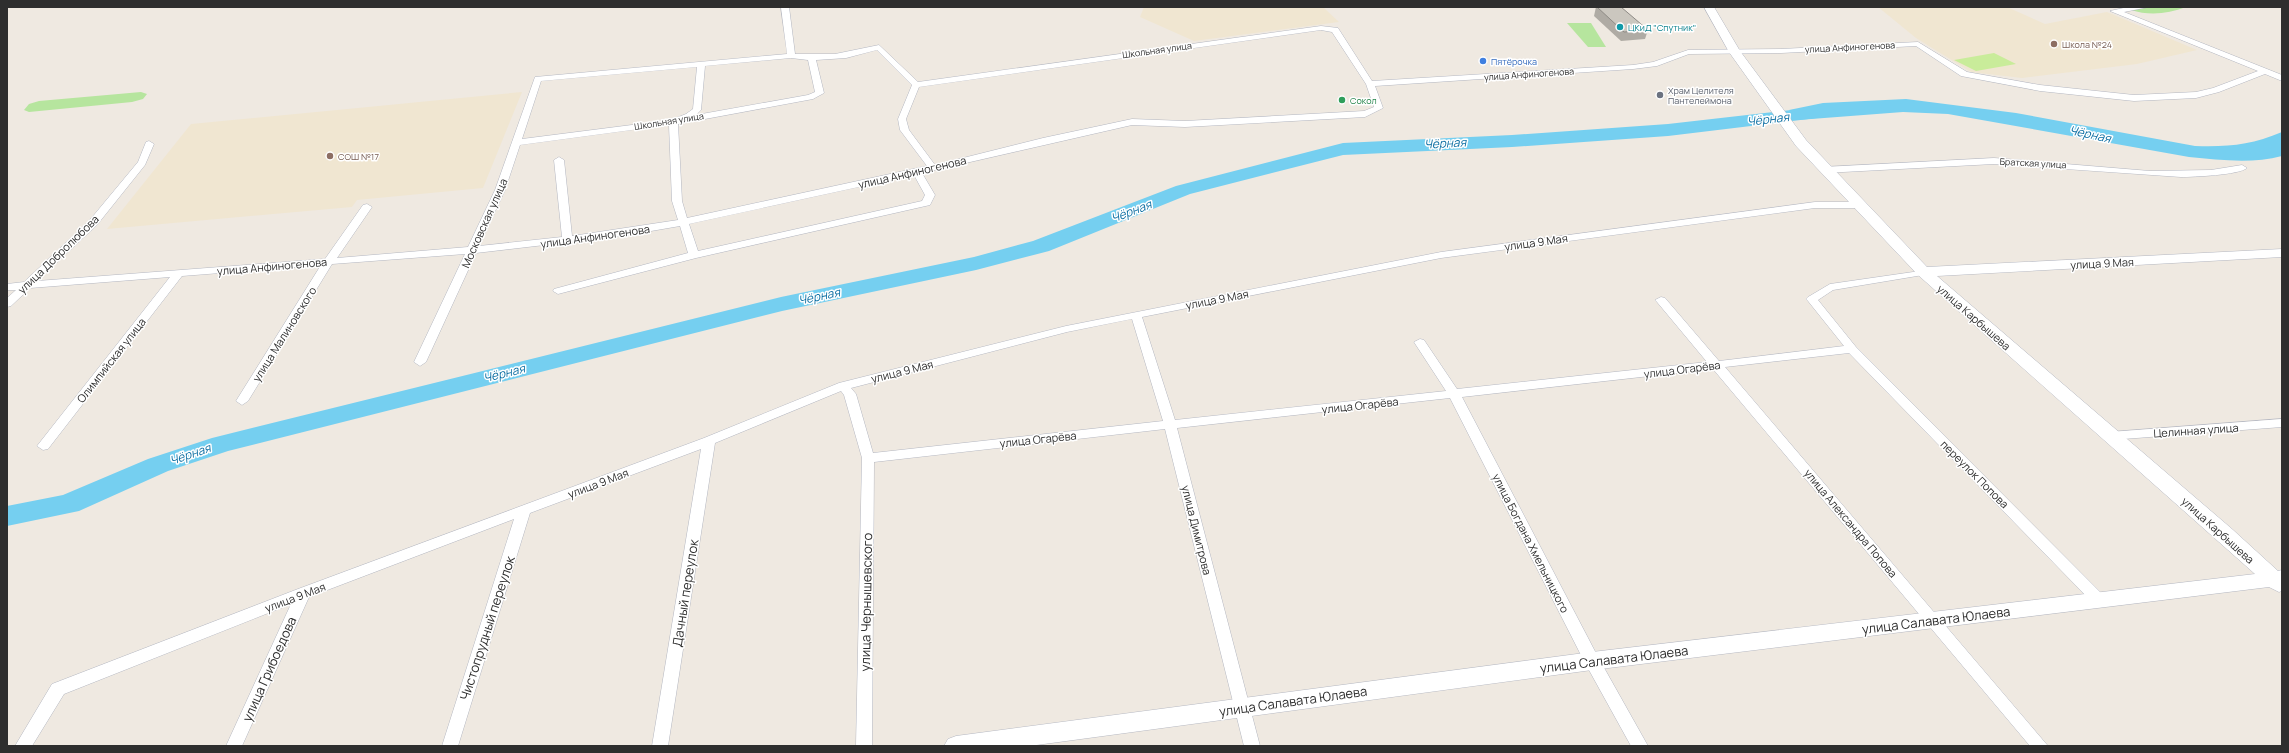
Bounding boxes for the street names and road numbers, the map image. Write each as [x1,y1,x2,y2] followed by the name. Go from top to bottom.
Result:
[1805,38,1895,56] street label: улица Анфиногенова
[1121,39,1193,61] street label: Школьная улица
[1483,64,1575,84] street label: улица Анфиногенова
[633,109,705,133] street label: Школьная улица
[856,152,968,192] street label: улица Анфиногенова
[1999,155,2067,171] street label: Братская улица
[458,176,510,270] street label: Московская улица
[14,211,102,297] street label: улица Добролюбова
[539,221,651,251] street label: улица Анфиногенова
[1503,230,1569,254] street label: улица 9 Мая
[216,254,328,278] street label: улица Анфиногенова
[2070,254,2134,272] street label: улица 9 Мая
[1934,281,2014,353] street label: улица Карбышева
[249,283,320,384] street label: улица Малиновского
[1184,286,1250,312] street label: улица 9 Мая
[73,314,149,406] street label: Олимпийская улица
[869,356,935,386] street label: улица 9 Мая
[1643,357,1721,381] street label: улица Огарёва
[1321,394,1399,416] street label: улица Огарёва
[2153,420,2239,440] street label: Целинная улица
[999,428,1077,450] street label: улица Огарёва
[1938,437,2012,511] street label: переулок Попова
[566,465,630,501] street label: улица 9 Мая
[1801,466,1901,580] street label: улица Александра Попова
[1489,471,1573,616] street label: улица Богдана Хмельницкого
[1179,483,1215,577] street label: улица Димитрова
[2178,493,2258,567] street label: улица Карбышева
[856,532,876,671] street label: улица Чернышевского
[668,537,702,648] street label: Дачный переулок
[455,553,519,703] street label: Чистопрудный переулок
[263,579,327,615] street label: улица 9 Мая
[1861,602,2011,638] street label: улица Салавата Юлаева
[238,614,300,724] street label: улица Грибоедова
[1539,641,1689,677] street label: улица Салавата Юлаева
[1218,682,1368,720] street label: улица Салавата Юлаева

